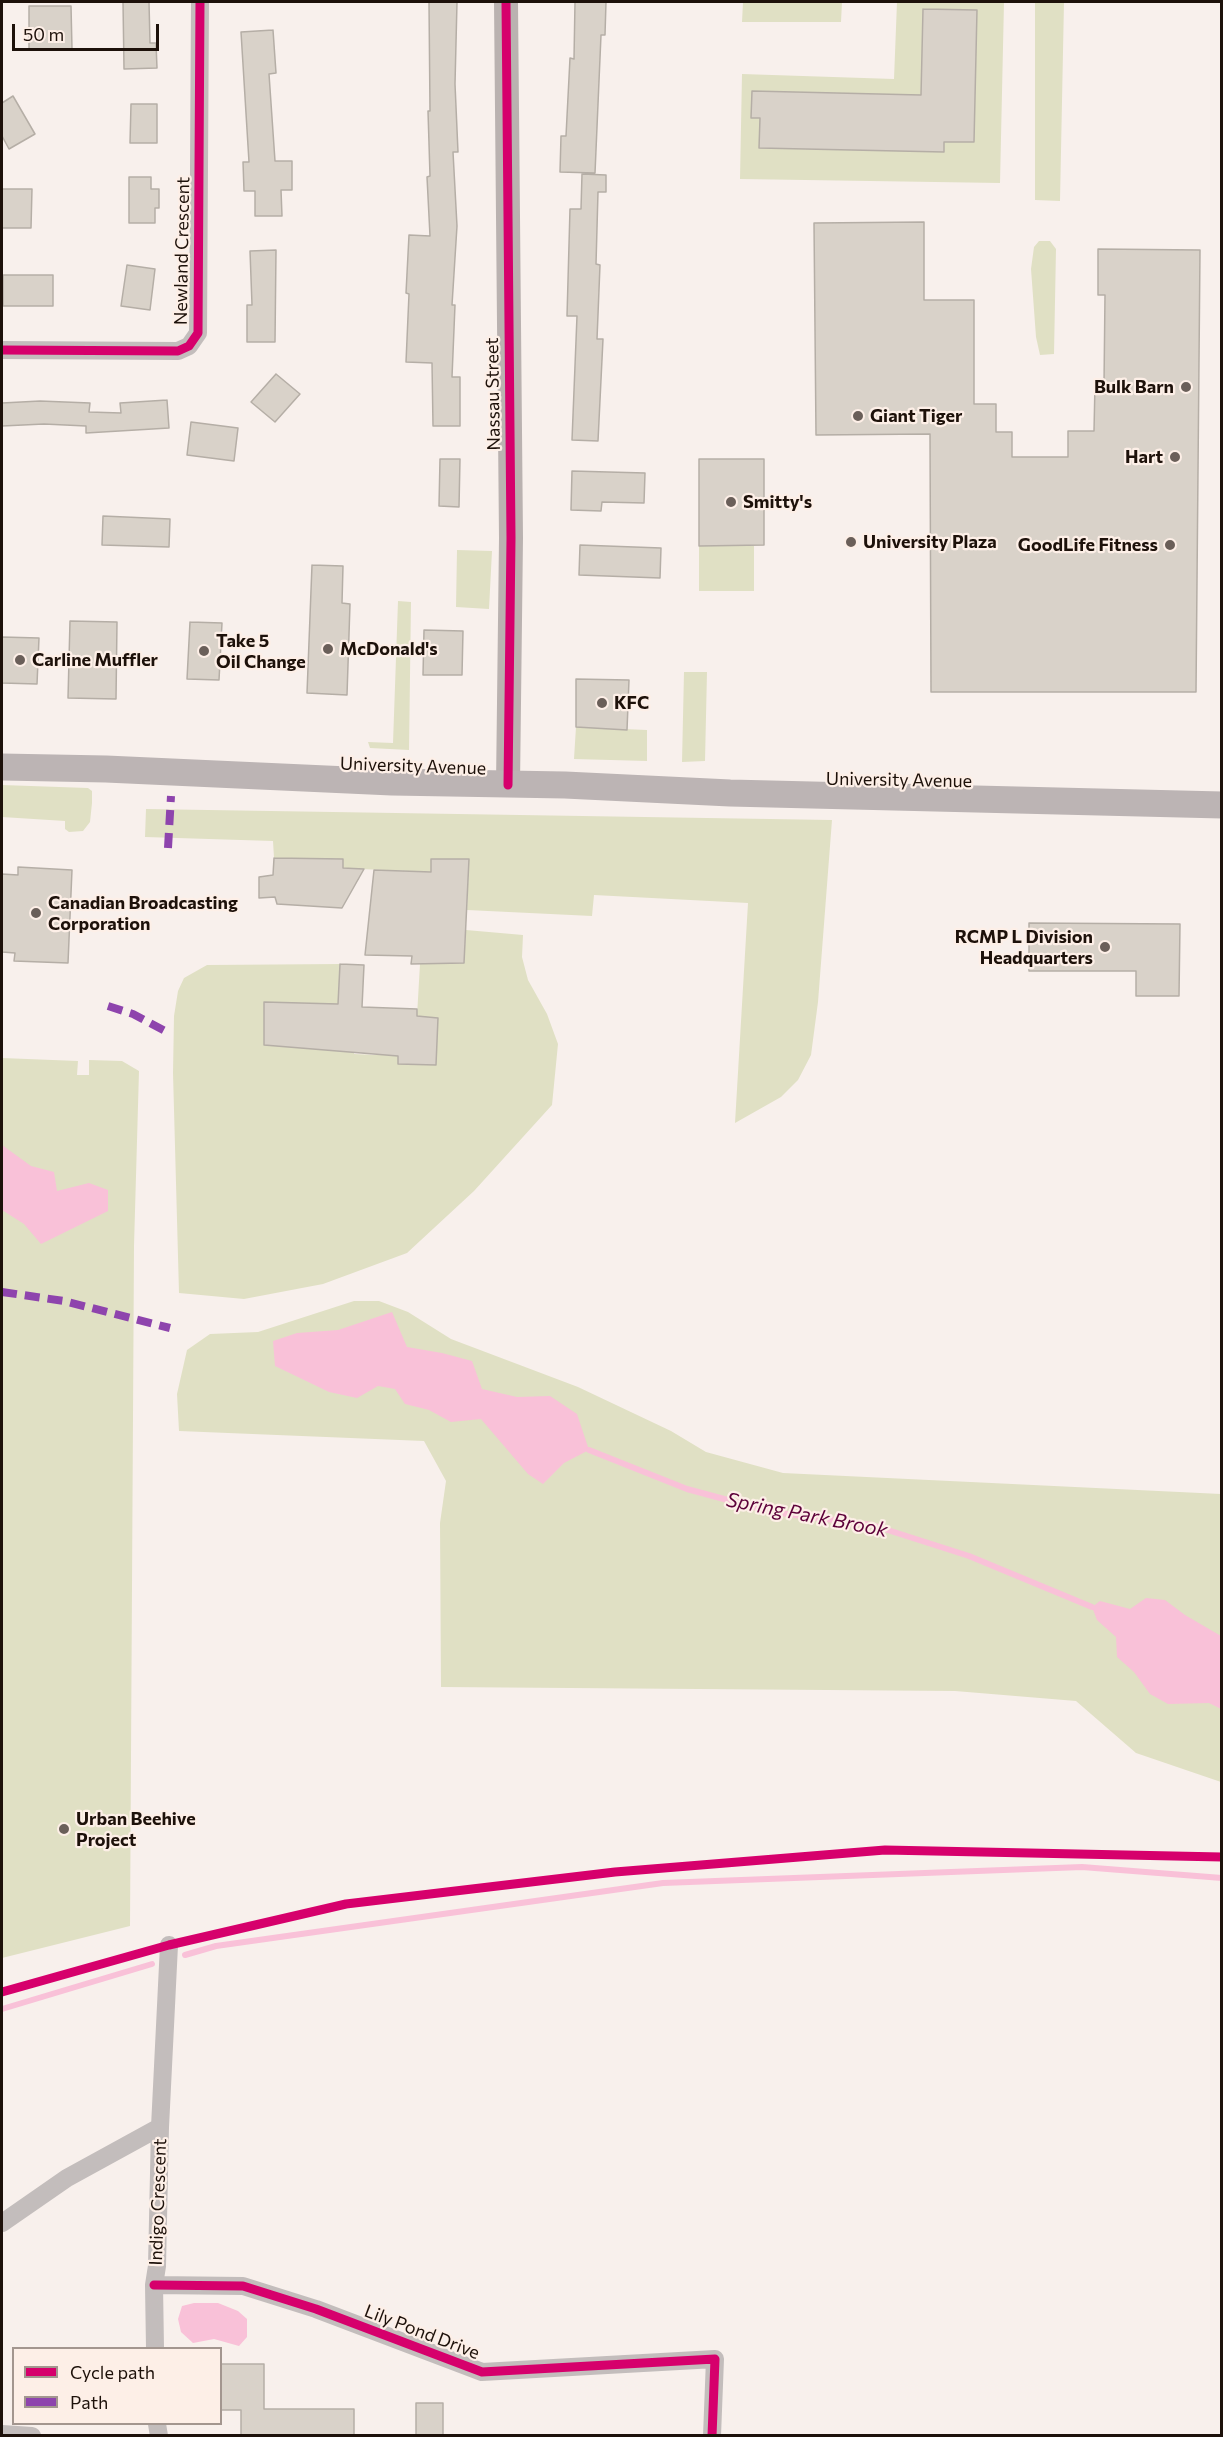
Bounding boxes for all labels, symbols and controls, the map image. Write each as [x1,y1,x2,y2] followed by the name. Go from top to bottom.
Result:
[15,12,162,50] scale bar
[23,23,64,45] text: 50 m
[170,177,194,325] street label: Newland Crescent
[481,337,505,451] street label: Nassau Street
[1094,376,1174,398] place label: Bulk Barn
[1179,380,1193,394] marker: Bulk Barn
[870,405,962,427] place label: Giant Tiger
[851,409,865,423] marker: Giant Tiger
[1125,446,1163,468] place label: Hart
[1168,450,1182,464] marker: Hart
[743,491,812,513] place label: Smitty's
[724,495,738,509] marker: Smitty's
[863,531,997,553] place label: University Plaza
[1018,534,1158,556] place label: GoodLife Fitness
[844,535,858,549] marker: University Plaza
[1163,538,1177,552] marker: GoodLife Fitness
[216,630,306,672] place label: Take 5 Oil Change
[340,638,438,660] place label: McDonald's
[321,642,335,656] marker: McDonald's
[197,644,211,658] marker: Take 5 Oil Change
[32,649,158,671] place label: Carline Muffler
[13,653,27,667] marker: Carline Muffler
[614,692,649,714] place label: KFC
[595,696,609,710] marker: KFC
[339,753,487,779] street label: University Avenue
[826,768,972,792] street label: University Avenue
[48,892,238,934] place label: Canadian Broadcasting Corporation
[29,906,43,920] marker: Canadian Broadcasting Corporation
[955,926,1093,968] place label: RCMP L Division Headquarters
[1098,940,1112,954] marker: RCMP L Division Headquarters
[724,1488,890,1542] water label: Spring Park Brook
[76,1808,196,1850] place label: Urban Beehive Project
[57,1822,71,1836] marker: Urban Beehive Project
[145,2138,171,2266] street label: Indigo Crescent
[361,2300,483,2364] street label: Lily Pond Drive
[12,2347,222,2425] legend
[70,2361,155,2383] text: Cycle path
[70,2391,108,2413] text: Path

